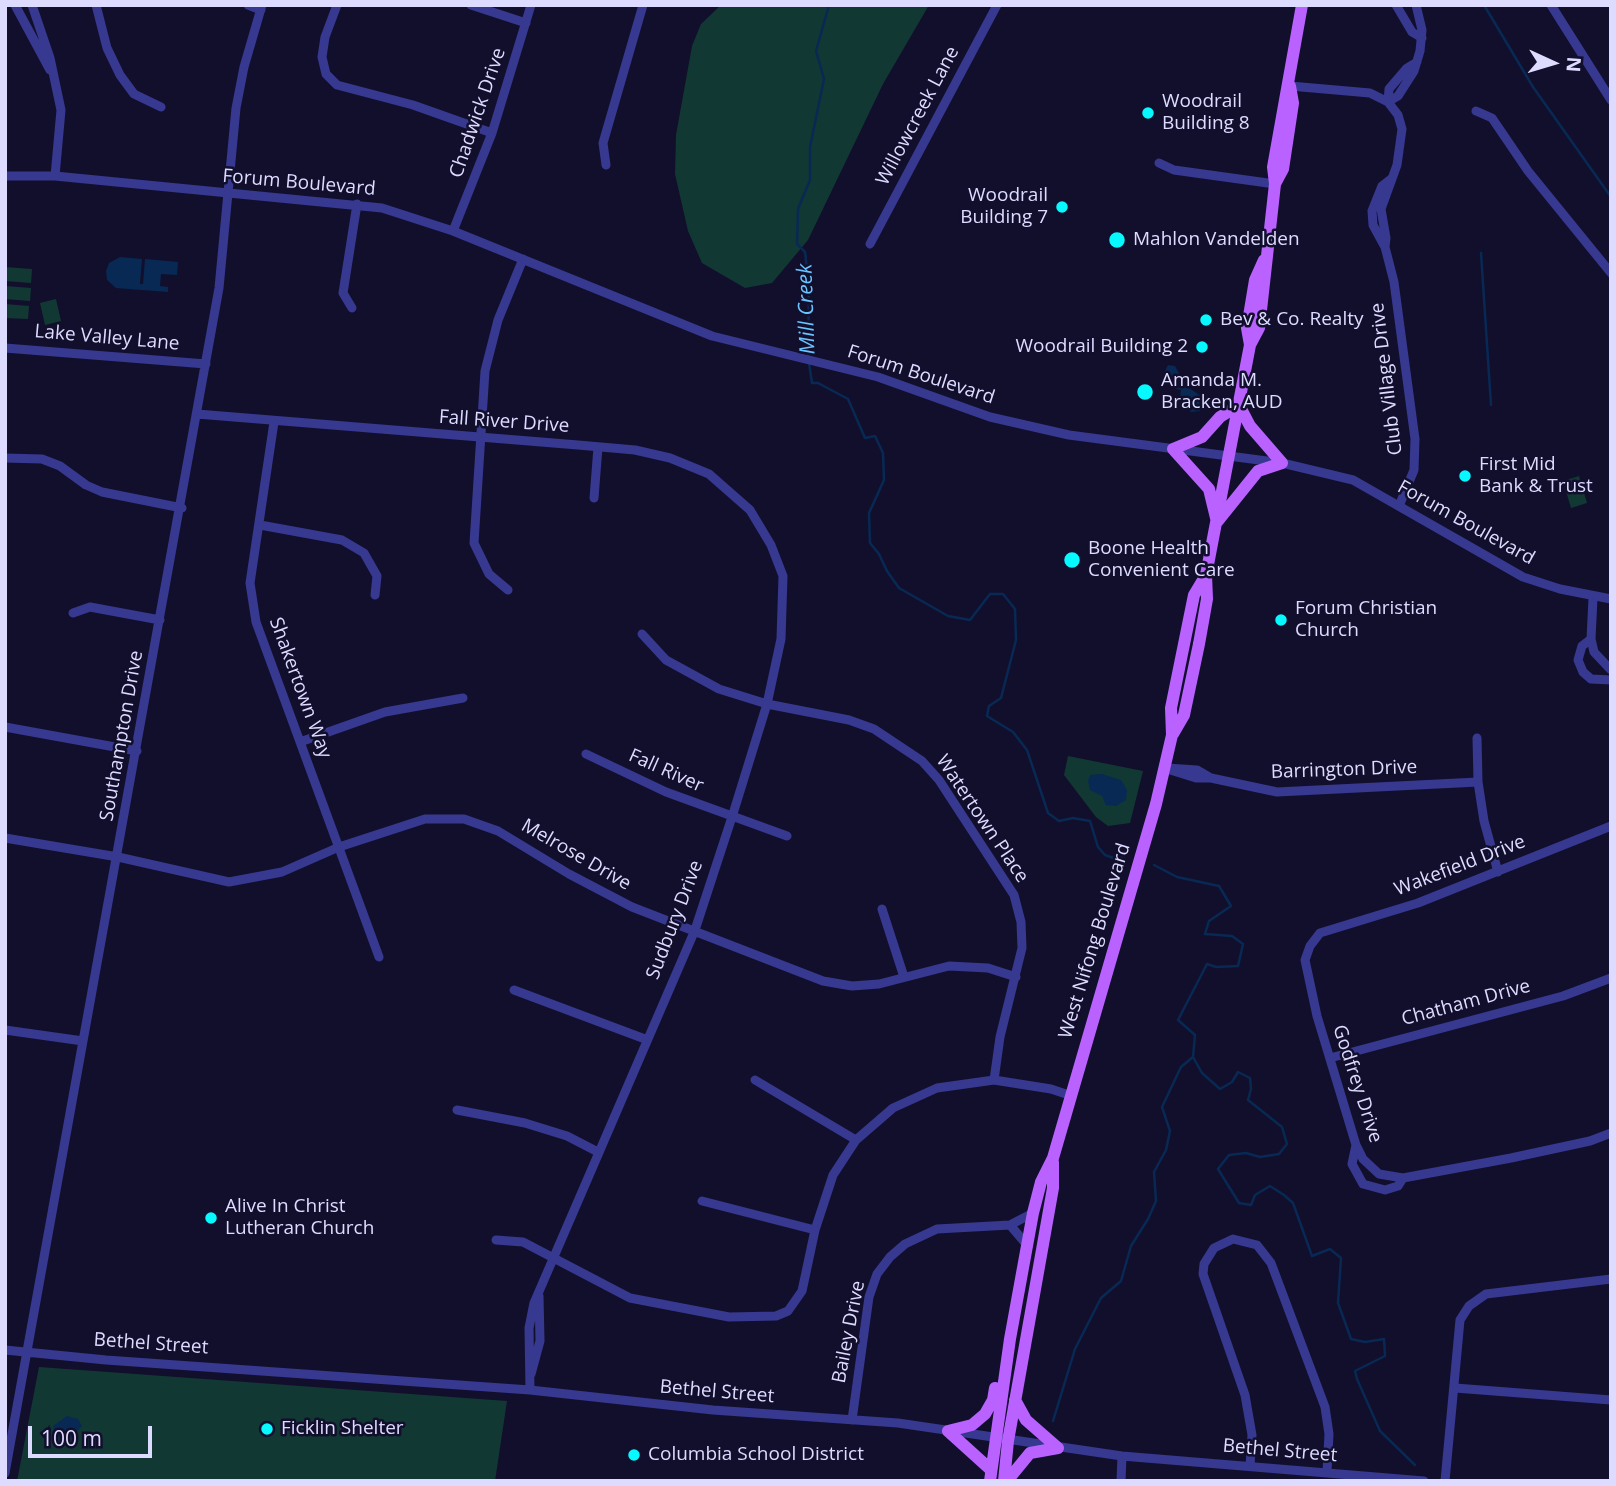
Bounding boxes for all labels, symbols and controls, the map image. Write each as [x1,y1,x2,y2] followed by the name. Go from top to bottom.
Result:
[1518,28,1588,98] north arrow
[872,43,964,189] street label: Willowcreek Lane
[445,45,511,181] street label: Chadwick Drive
[1560,56,1587,73] text: N
[1162,91,1250,135] place label: Woodrail Building 8
[1140,105,1156,121] marker: Woodrail Building 8
[222,165,376,201] street label: Forum Boulevard
[960,185,1048,229] place label: Woodrail Building 7
[1054,199,1070,215] marker: Woodrail Building 7
[1133,229,1300,251] place label: Mahlon Vandelden
[1107,230,1127,250] marker: Mahlon Vandelden
[793,263,821,355] water label: Mill Creek
[1366,301,1408,457] street label: Club Village Drive
[1220,309,1364,331] place label: Bev & Co. Realty
[1198,312,1214,328] marker: Bev & Co. Realty
[34,320,180,356] street label: Lake Valley Lane
[1015,336,1188,358] place label: Woodrail Building 2
[1194,339,1210,355] marker: Woodrail Building 2
[845,340,997,410] street label: Forum Boulevard
[1161,370,1283,414] place label: Amanda M. Bracken, AUD
[1135,382,1155,402] marker: Amanda M. Bracken, AUD
[438,406,570,438] street label: Fall River Drive
[1479,454,1593,498] place label: First Mid Bank & Trust
[1457,468,1473,484] marker: First Mid Bank & Trust
[1393,476,1539,570] street label: Forum Boulevard
[1088,538,1235,582] place label: Boone Health Convenient Care
[1062,550,1082,570] marker: Boone Health Convenient Care
[1295,598,1437,642] place label: Forum Christian Church
[1273,612,1289,628] marker: Forum Christian Church
[264,614,336,762] street label: Shakertown Way
[96,649,148,823] street label: Southampton Drive
[625,744,707,798] street label: Fall River
[931,751,1033,887] street label: Watertown Place
[1270,756,1418,784] street label: Barrington Drive
[517,814,635,896] street label: Melrose Drive
[1391,831,1529,901] street label: Wakefield Drive
[1054,841,1136,1041] street label: West Nifong Boulevard
[642,857,708,983] street label: Sudbury Drive
[1399,975,1533,1031] street label: Chatham Drive
[1327,1022,1387,1146] street label: Godfrey Drive
[225,1196,374,1240] place label: Alive In Christ Lutheran Church
[203,1210,219,1226] marker: Alive In Christ Lutheran Church
[828,1279,870,1385] street label: Bailey Drive
[93,1329,209,1359] street label: Bethel Street
[659,1376,775,1408] street label: Bethel Street
[32,1412,156,1456] scale bar
[281,1418,404,1440] place label: Ficklin Shelter
[259,1421,275,1437] marker: Ficklin Shelter
[41,1424,102,1452] text: 100 m
[1222,1435,1338,1467] street label: Bethel Street
[648,1444,864,1466] place label: Columbia School District
[626,1447,642,1463] marker: Columbia School District

